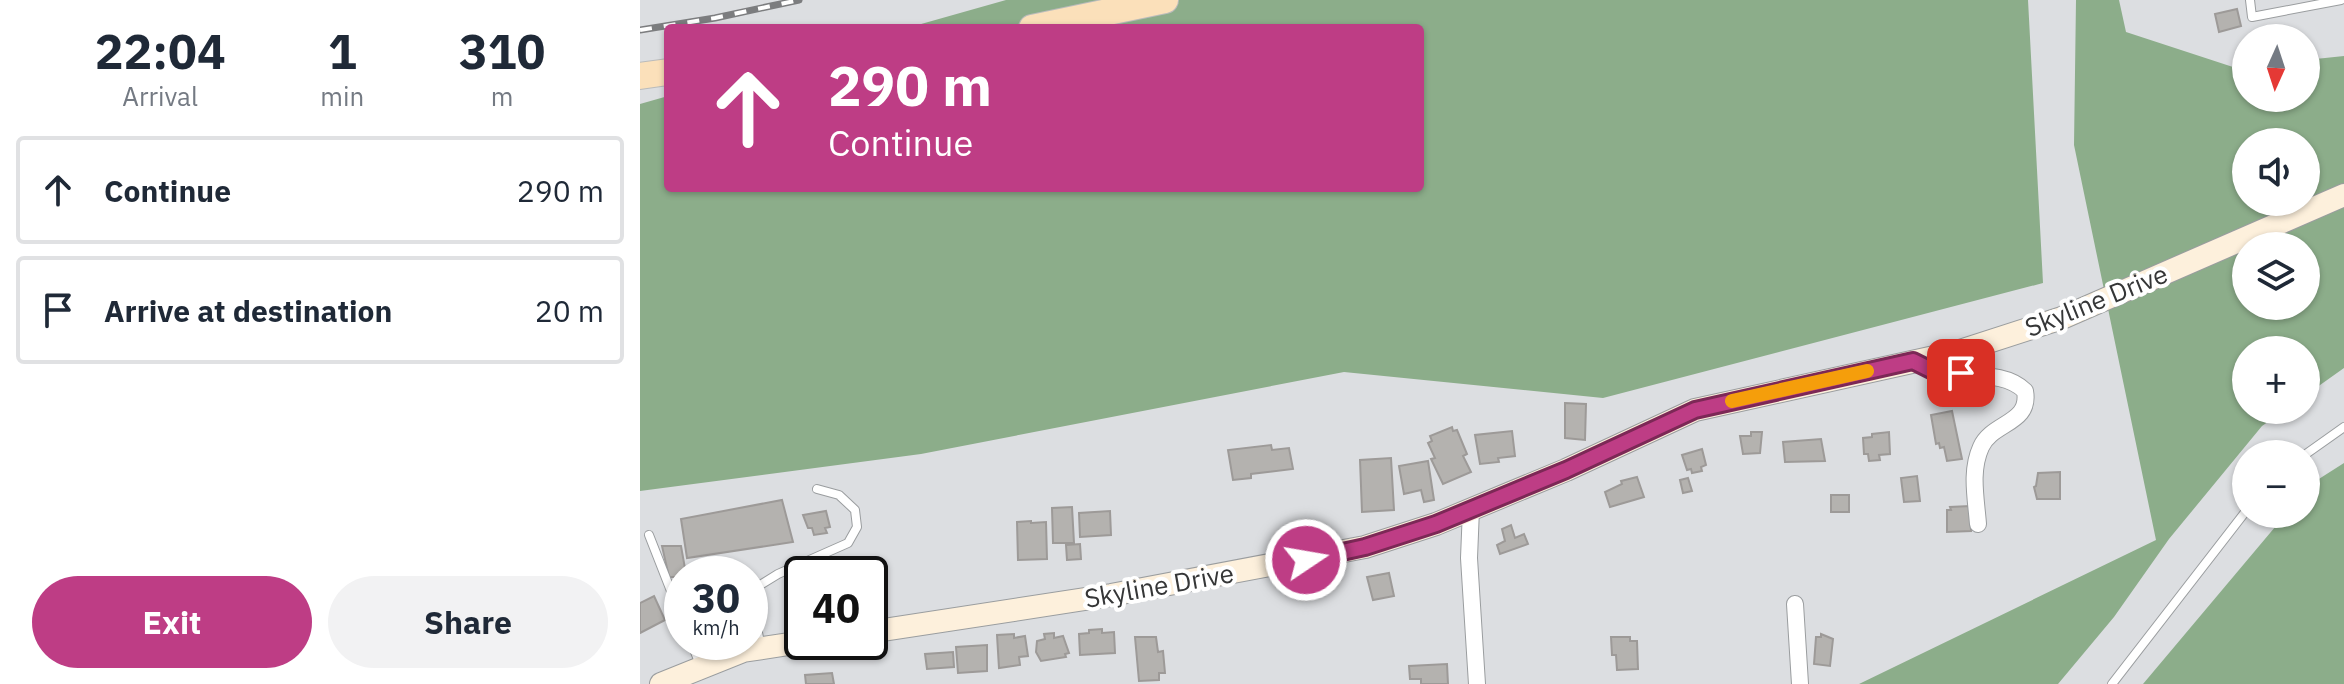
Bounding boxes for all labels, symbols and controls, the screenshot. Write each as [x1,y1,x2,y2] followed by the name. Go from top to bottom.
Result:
[95,20,226,82] text: 22:04
[328,20,357,82] text: 1
[459,20,545,82] text: 310
[2232,24,2320,112] north arrow
[2232,24,2320,528] map controls
[828,49,992,121] text: 290 m
[696,56,800,160] icon: ahead
[122,79,198,113] text: Arrival
[320,79,364,113] text: min
[491,79,513,113] text: m
[828,119,973,166] text: Continue
[2232,128,2320,216] button: sound
[36,168,80,212] icon: ahead
[104,171,231,210] text: Continue
[517,171,604,210] text: 290 m
[2232,232,2320,320] button: layers
[2020,256,2172,344] street label: Skyline Drive
[36,288,80,332] icon: arrive
[104,291,392,330] text: Arrive at destination
[535,291,604,330] text: 20 m
[2232,336,2320,424] button: +
[1927,339,1995,407] pin
[1939,351,1983,395] icon: arrive
[2232,440,2320,528] button: −
[1264,518,1348,602] position arrow
[1082,555,1236,615] street label: Skyline Drive
[784,556,888,660] speed limit sign: 40
[692,572,740,624] text: 30
[32,576,312,668] button: Exit
[328,576,608,668] button: Share
[692,614,740,641] text: km/h

